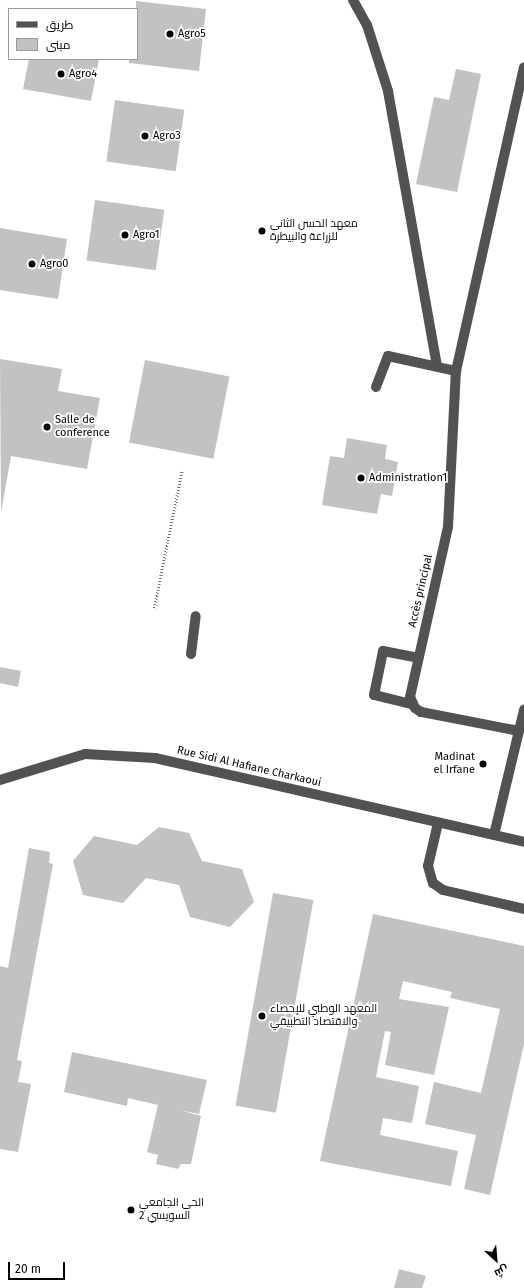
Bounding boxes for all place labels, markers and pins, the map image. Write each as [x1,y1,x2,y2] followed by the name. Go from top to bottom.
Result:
[178,27,206,41] place label: Agro5
[165,29,175,39] marker: Agro5
[69,67,97,81] place label: Agro4
[56,69,66,79] marker: Agro4
[153,129,181,143] place label: Agro3
[140,131,150,141] marker: Agro3
[270,218,358,244] place label: معهد الحسن الثاني للزراعة والبيطرة
[257,226,267,236] marker: معهد الحسن الثاني للزراعة والبيطرة
[133,228,160,242] place label: Agro1
[120,230,130,240] marker: Agro1
[40,257,69,271] place label: Agro0
[27,259,37,269] marker: Agro0
[55,414,110,440] place label: Salle de conference
[42,422,52,432] marker: Salle de conference
[369,471,447,485] place label: Administration1
[356,473,366,483] marker: Administration1
[434,751,475,777] place label: Madinat el Irfane
[478,759,488,769] marker: Madinat el Irfane
[270,1003,377,1029] place label: المعهد الوطني للإحصاء والاقتصاد التطبيقي
[257,1011,267,1021] marker: المعهد الوطني للإحصاء والاقتصاد التطبيقي
[139,1197,204,1223] place label: الحي الجامعي السويسي 2
[126,1205,136,1215] marker: الحي الجامعي السويسي 2

